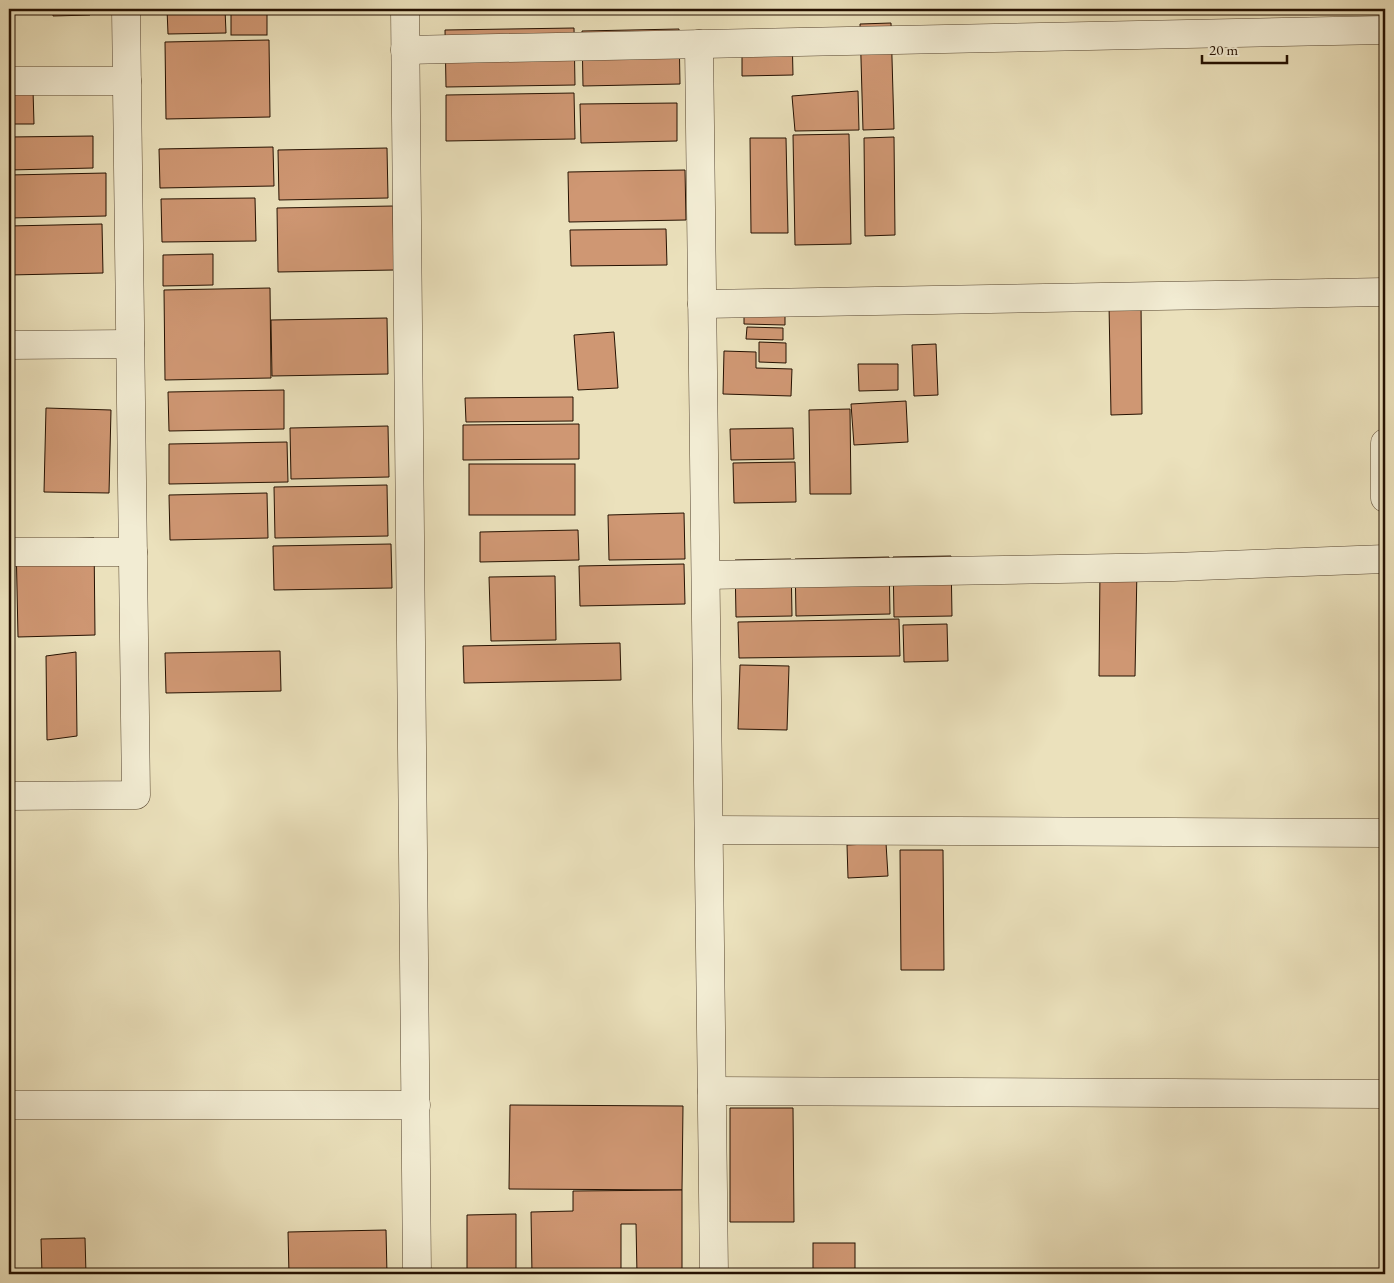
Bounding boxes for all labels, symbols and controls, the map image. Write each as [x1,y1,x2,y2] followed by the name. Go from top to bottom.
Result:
[1202,32,1286,64] scale bar
[1209,40,1238,59] text: 20 m

